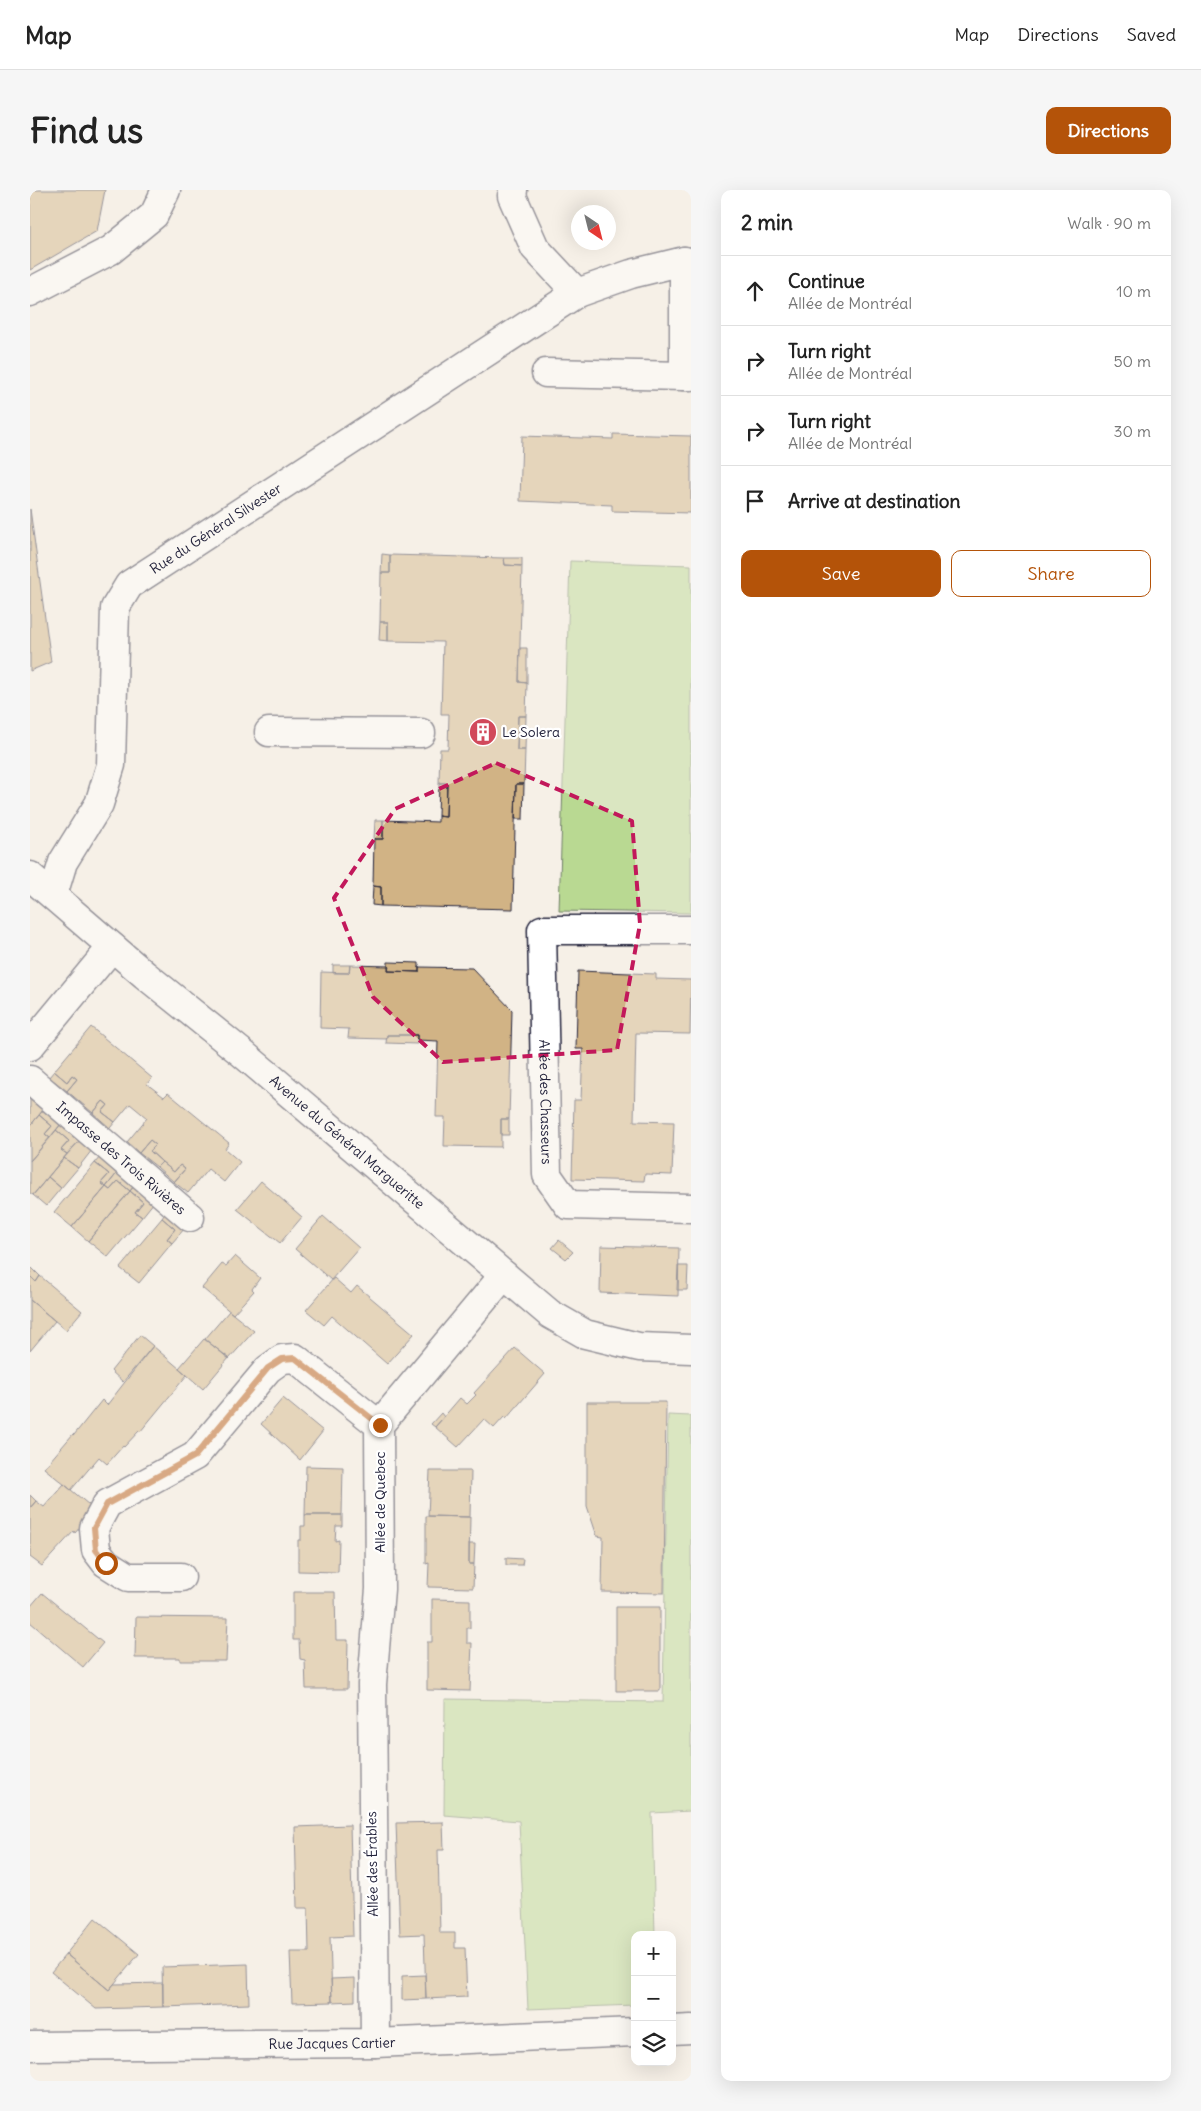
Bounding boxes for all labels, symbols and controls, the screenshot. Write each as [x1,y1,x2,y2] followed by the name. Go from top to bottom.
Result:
[25,20,72,50] text: Map
[954,23,989,46] text: Map
[1017,23,1099,46] text: Directions
[1127,23,1176,46] text: Saved
[1046,107,1171,154] button: Directions
[30,108,143,152] text: Find us
[571,205,616,250] north arrow
[741,209,793,236] text: 2 min
[1067,213,1151,233] text: Walk · 90 m
[788,269,865,293] text: Continue
[741,277,769,305] icon: ahead
[1116,281,1151,301] text: 10 m
[788,293,912,313] text: Allée de Montréal
[788,339,871,363] text: Turn right
[741,347,769,375] icon: right
[1113,351,1151,371] text: 50 m
[788,363,912,383] text: Allée de Montréal
[788,409,871,433] text: Turn right
[741,417,769,445] icon: right
[1114,421,1151,441] text: 30 m
[788,433,912,453] text: Allée de Montréal
[146,479,285,578] street label: Rue du Général Silvester
[741,487,769,515] icon: arrive
[788,489,961,513] text: Arrive at destination
[741,550,941,597] button: Save
[951,550,1151,597] button: Share
[468,717,498,747] building icon: Le Solera
[502,723,560,741] place label: Le Solera
[535,1039,556,1165] street label: Allée des Chasseurs
[266,1071,428,1213] street label: Avenue du Général Margueritte
[53,1098,190,1218] street label: Impasse des Trois Rivières
[369,1414,392,1437] route end
[371,1451,389,1553] street label: Allée de Quebec
[95,1552,118,1575] route start
[362,1811,382,1917] street label: Allée des Érables
[631,1931,676,2066] map controls
[631,1931,676,1976] button: +
[631,1976,676,2021] button: −
[631,2021,676,2066] button: layers
[268,2033,396,2053] street label: Rue Jacques Cartier

